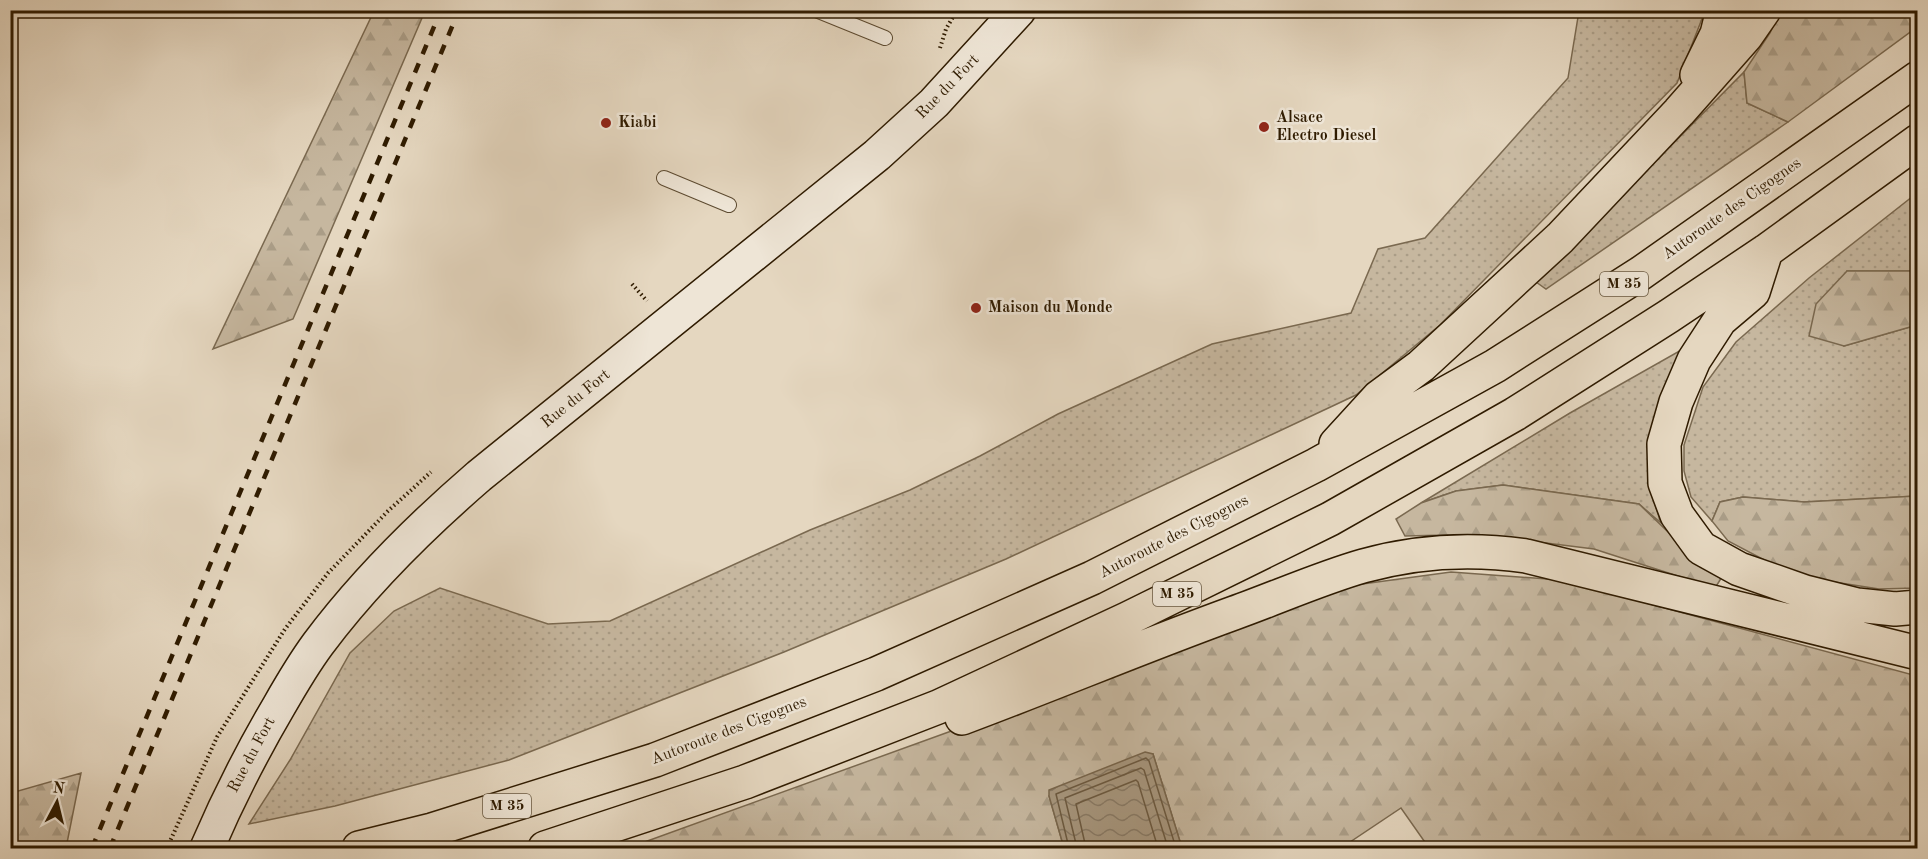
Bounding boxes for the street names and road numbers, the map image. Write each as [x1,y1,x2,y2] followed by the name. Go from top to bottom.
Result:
[913,51,983,122] street label: Rue du Fort
[1660,155,1804,263] street label: Autoroute des Cigognes
[1600,272,1648,296] road number: M 35
[539,366,614,431] street label: Rue du Fort
[1097,492,1251,582] street label: Autoroute des Cigognes
[1153,582,1201,606] road number: M 35
[649,694,809,768] street label: Autoroute des Cigognes
[225,714,279,795] street label: Rue du Fort
[483,794,531,818] road number: M 35

